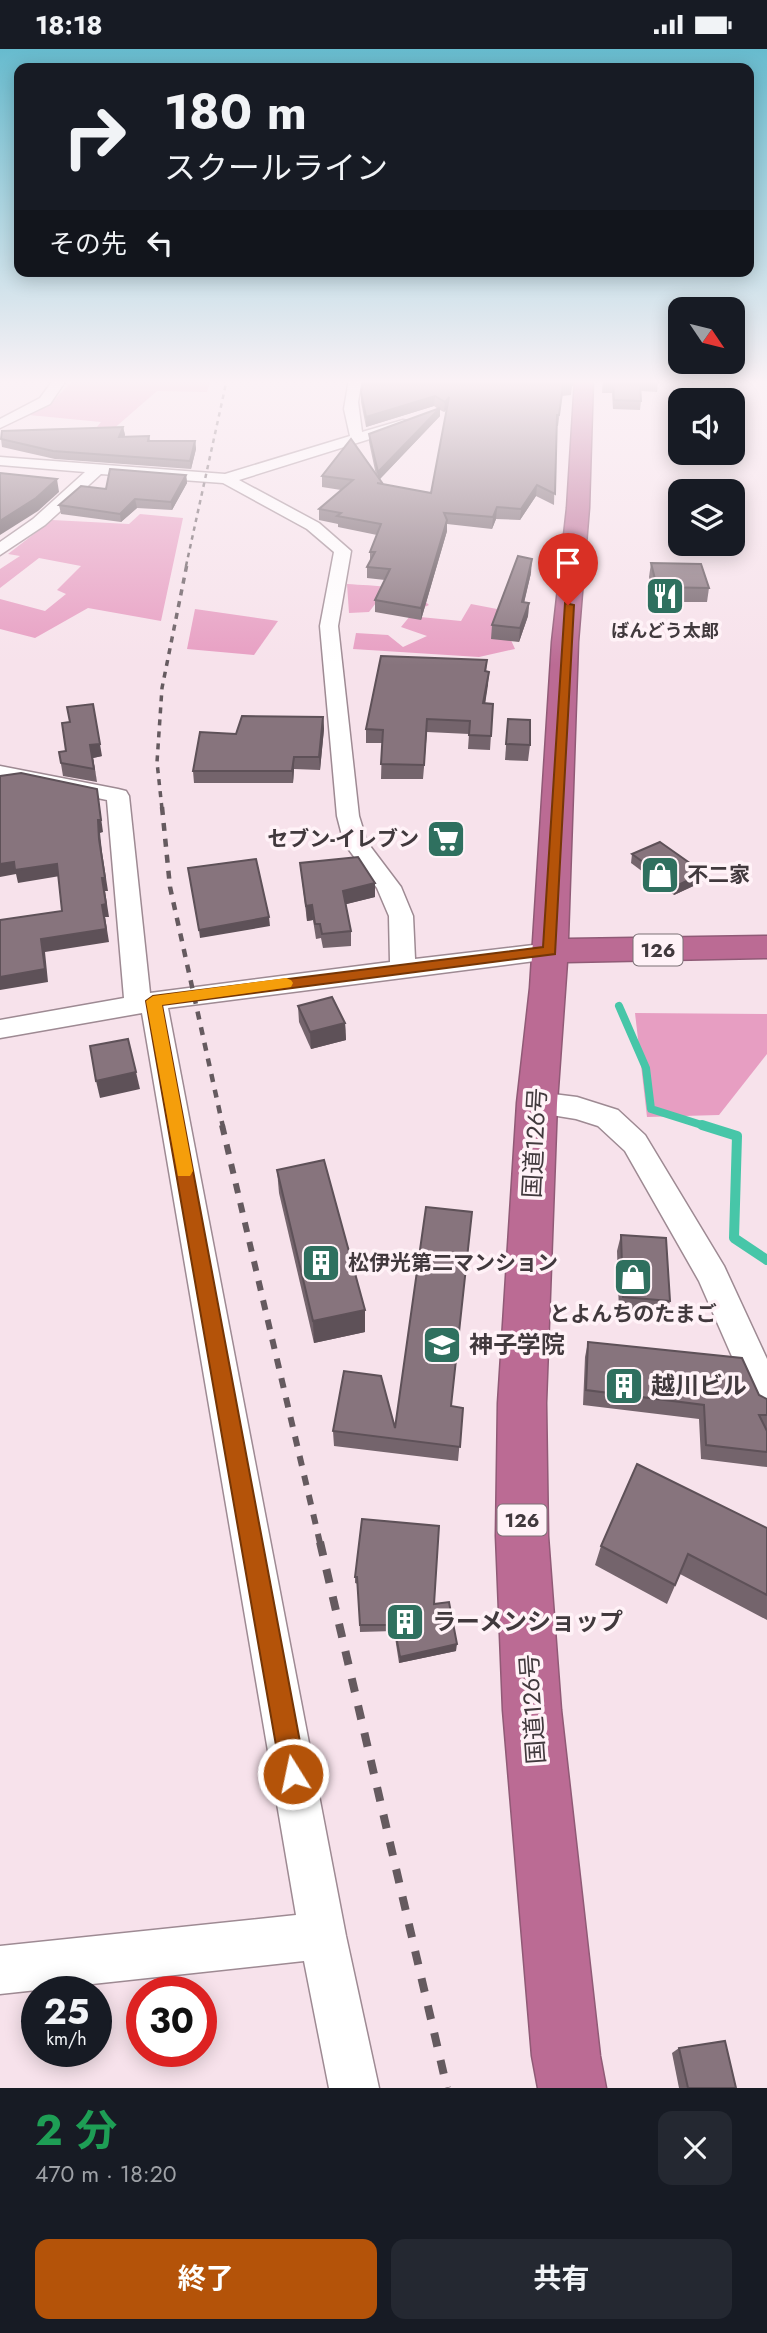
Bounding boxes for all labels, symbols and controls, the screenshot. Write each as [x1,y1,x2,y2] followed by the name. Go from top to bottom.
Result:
[35,6,102,44] text: 18:18
[164,77,307,147] text: 180 m
[49,91,140,182] icon: right
[164,145,388,191] text: スクールライン
[141,224,179,262] icon: left
[49,225,127,263] text: その先
[668,297,746,375] north arrow
[668,297,745,556] map controls
[668,388,745,465] button: sound
[668,479,745,556] button: layers
[538,533,598,605] pin
[549,544,587,582] icon: arrive
[644,575,686,617] restaurant icon: ばんどう太郎
[611,618,719,644] place label: ばんどう太郎
[425,818,467,860] supermarket icon: セブン-イレブン
[267,824,419,854] place label: セブン-イレブン
[639,854,681,896] shop icon: 不二家
[687,860,750,890] place label: 不二家
[634,935,682,966] road number: 126
[514,1087,555,1199] street label: 国道126号
[300,1242,342,1284] building icon: 松伊光第二マンション
[348,1248,558,1278] place label: 松伊光第二マンション
[612,1256,654,1298] shop icon: とよんちのたまご
[549,1299,717,1329] place label: とよんちのたまご
[421,1324,463,1366] school or university icon: 神子学院
[469,1327,565,1362] place label: 神子学院
[603,1365,645,1407] building icon: 越川ビル
[651,1368,747,1403] place label: 越川ビル
[498,1505,546,1535] road number: 126
[384,1601,426,1643] building icon: ラーメンショップ
[432,1604,623,1639] place label: ラーメンショップ
[511,1653,554,1765] street label: 国道126号
[256,1737,330,1811] position arrow
[126,1976,217,2067] speed limit sign: 30
[44,1987,89,2037] text: 25
[46,2026,87,2052] text: km/h
[35,2100,117,2161] text: 2 分
[658,2111,732,2185] button: close
[35,2157,177,2191] text: 470 m · 18:20
[35,2239,377,2319] button: 終了
[391,2239,732,2319] button: 共有

